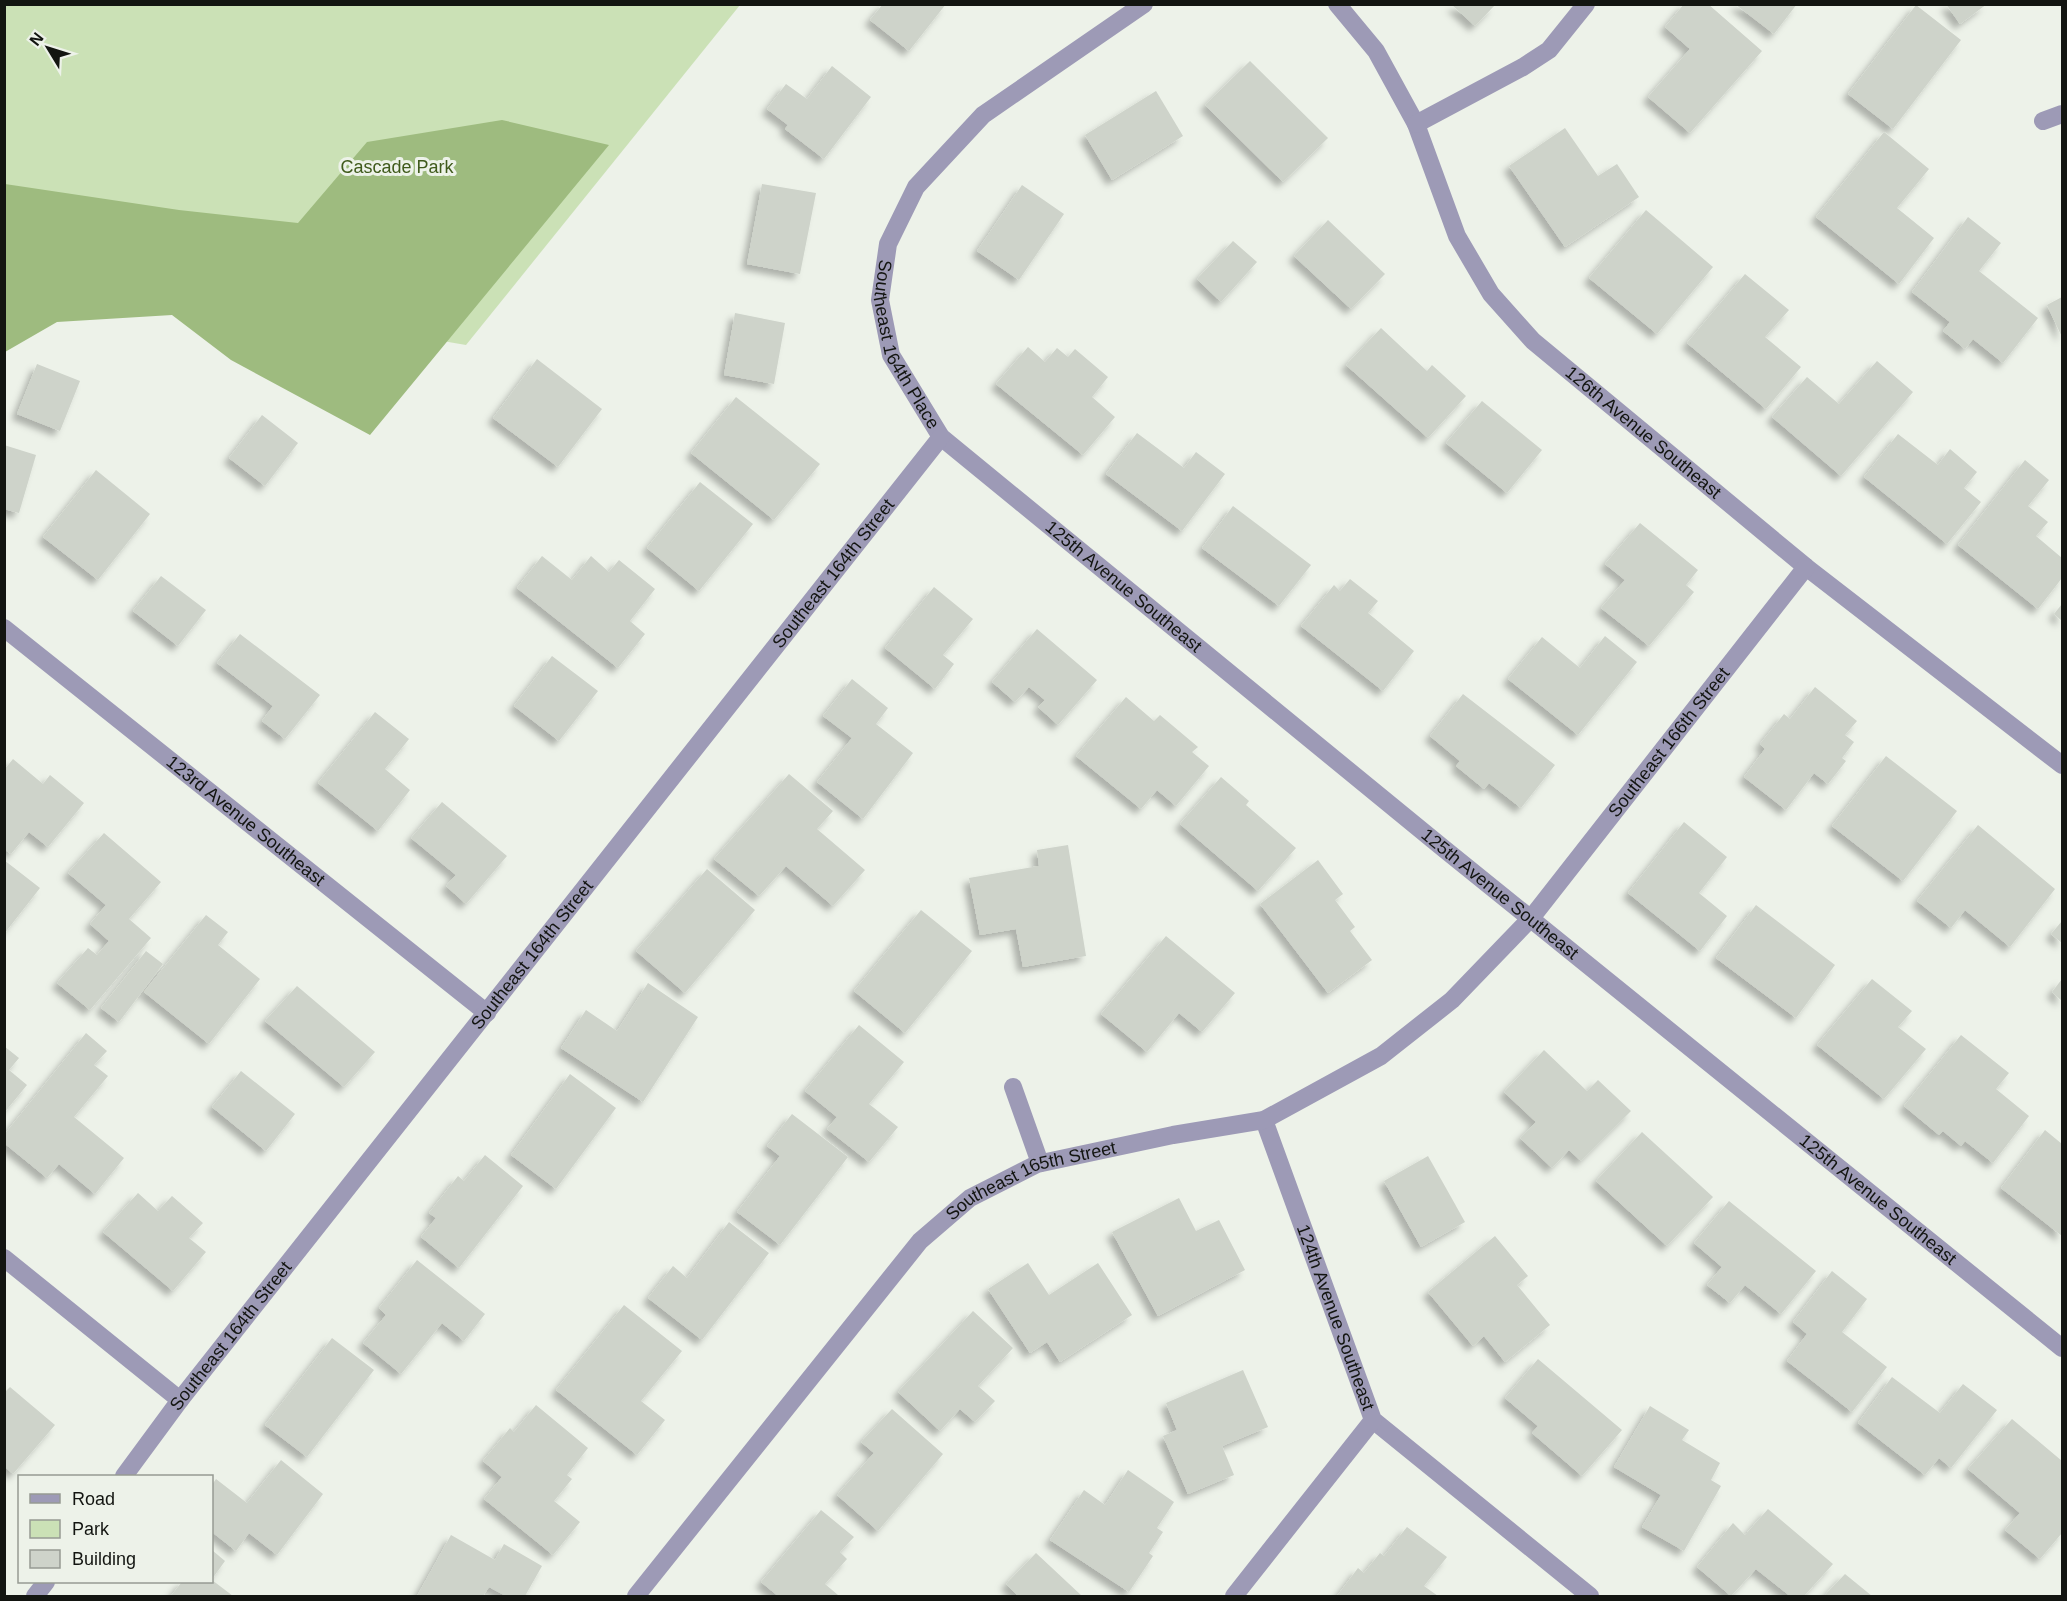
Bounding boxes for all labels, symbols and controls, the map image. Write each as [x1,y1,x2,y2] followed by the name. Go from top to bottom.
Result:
[18,18,78,78] north arrow
[26,29,47,49] text: N
[340,157,455,177] park label: Cascade Park
[869,258,944,432] street label: Southeast 164th Place
[1561,362,1725,502] street label: 126th Avenue Southeast
[768,495,898,652] street label: Southeast 164th Street
[1041,517,1206,656] street label: 125th Avenue Southeast
[1604,664,1733,821] street label: Southeast 166th Street
[162,751,329,890] street label: 123rd Avenue Southeast
[1417,824,1582,963] street label: 125th Avenue Southeast
[467,876,597,1033] street label: Southeast 164th Street
[1795,1130,1960,1269] street label: 125th Avenue Southeast
[942,1137,1118,1224] street label: Southeast 165th Street
[1293,1222,1379,1413] street label: 124th Avenue Southeast
[166,1257,296,1414] street label: Southeast 164th Street
[18,1475,213,1583] legend
[72,1489,115,1509] text: Road
[72,1519,110,1539] text: Park
[72,1549,136,1569] text: Building

